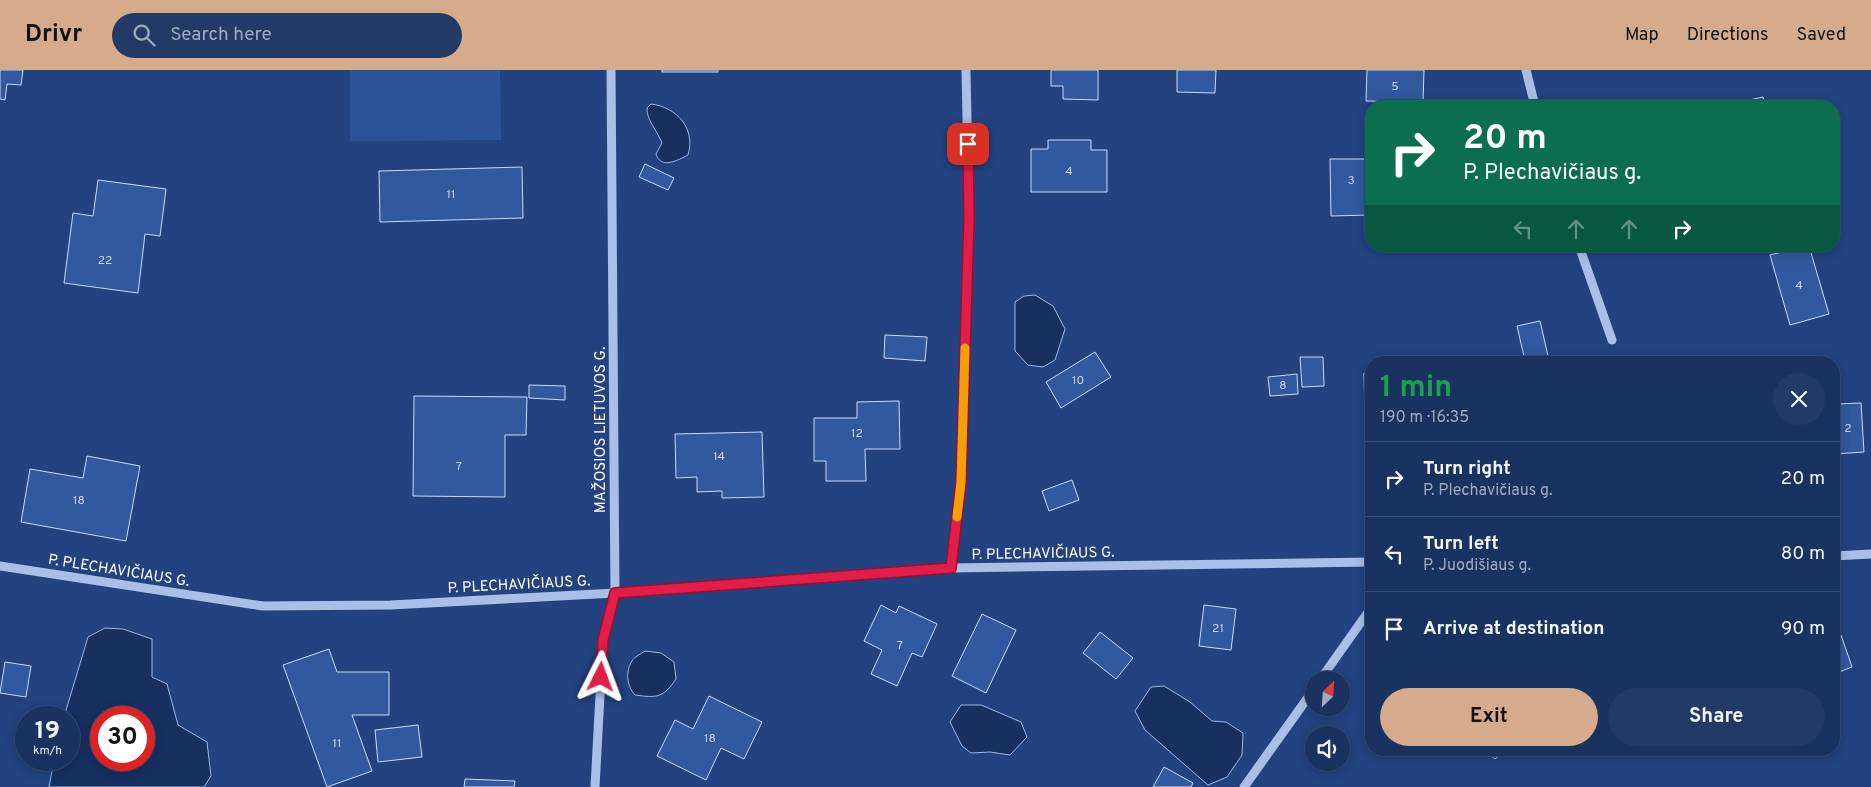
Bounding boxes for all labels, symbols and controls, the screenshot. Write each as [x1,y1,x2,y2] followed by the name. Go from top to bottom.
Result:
[112,13,462,58] search box
[25,20,82,50] text: Drivr
[130,21,158,49] icon: search
[170,23,272,47] text: Search here
[1625,24,1659,47] text: Map
[1687,24,1769,47] text: Directions
[1797,24,1846,47] text: Saved
[1391,79,1399,95] house number: 5
[1463,117,1547,161] text: 20 m
[1380,120,1445,185] icon: right
[947,123,989,165] pin
[954,130,982,158] icon: arrive
[1463,160,1641,187] text: P. Plechavičiaus g.
[1065,164,1073,180] house number: 4
[1347,173,1355,189] house number: 3
[447,187,455,203] house number: 11
[1509,215,1537,243] icon: left
[1562,215,1590,243] icon: ahead
[1615,215,1643,243] icon: ahead
[1668,215,1696,243] icon: right
[98,253,112,269] house number: 22
[1795,278,1803,294] house number: 4
[591,347,611,513] street label: MAŽOSIOS LIETUVOS G.
[1380,370,1452,407] text: 1 min
[1072,373,1084,389] house number: 10
[1773,373,1825,425] button: close
[1279,378,1287,394] house number: 8
[1380,408,1469,428] text: 190 m · 16:35
[1844,421,1852,437] house number: 2
[851,426,863,442] house number: 12
[713,449,725,465] house number: 14
[1423,457,1511,481] text: Turn right
[456,459,462,475] house number: 7
[1380,465,1408,493] icon: right
[1781,467,1825,491] text: 20 m
[1423,481,1553,501] text: P. Plechavičiaus g.
[73,493,85,509] house number: 18
[1423,532,1499,556] text: Turn left
[1380,540,1408,568] icon: left
[971,542,1115,565] street label: P. PLECHAVIČIAUS G.
[1781,542,1825,566] text: 80 m
[47,549,191,592] street label: P. PLECHAVIČIAUS G.
[1423,556,1531,576] text: P. Juodišiaus g.
[447,570,591,599] street label: P. PLECHAVIČIAUS G.
[1380,615,1408,643] icon: arrive
[1423,617,1604,641] text: Arrive at destination
[1781,617,1825,641] text: 90 m
[1212,621,1224,637] house number: 21
[897,638,903,654] house number: 7
[574,650,626,702] position arrow
[1305,671,1350,716] north arrow
[1305,671,1350,771] map controls
[1380,688,1598,746] button: Exit
[1608,688,1825,746] button: Share
[90,706,155,771] speed limit sign: 30
[35,716,60,748] text: 19
[1305,726,1350,771] button: sound
[704,731,716,747] house number: 18
[333,736,341,752] house number: 11
[33,743,62,759] text: km/h

